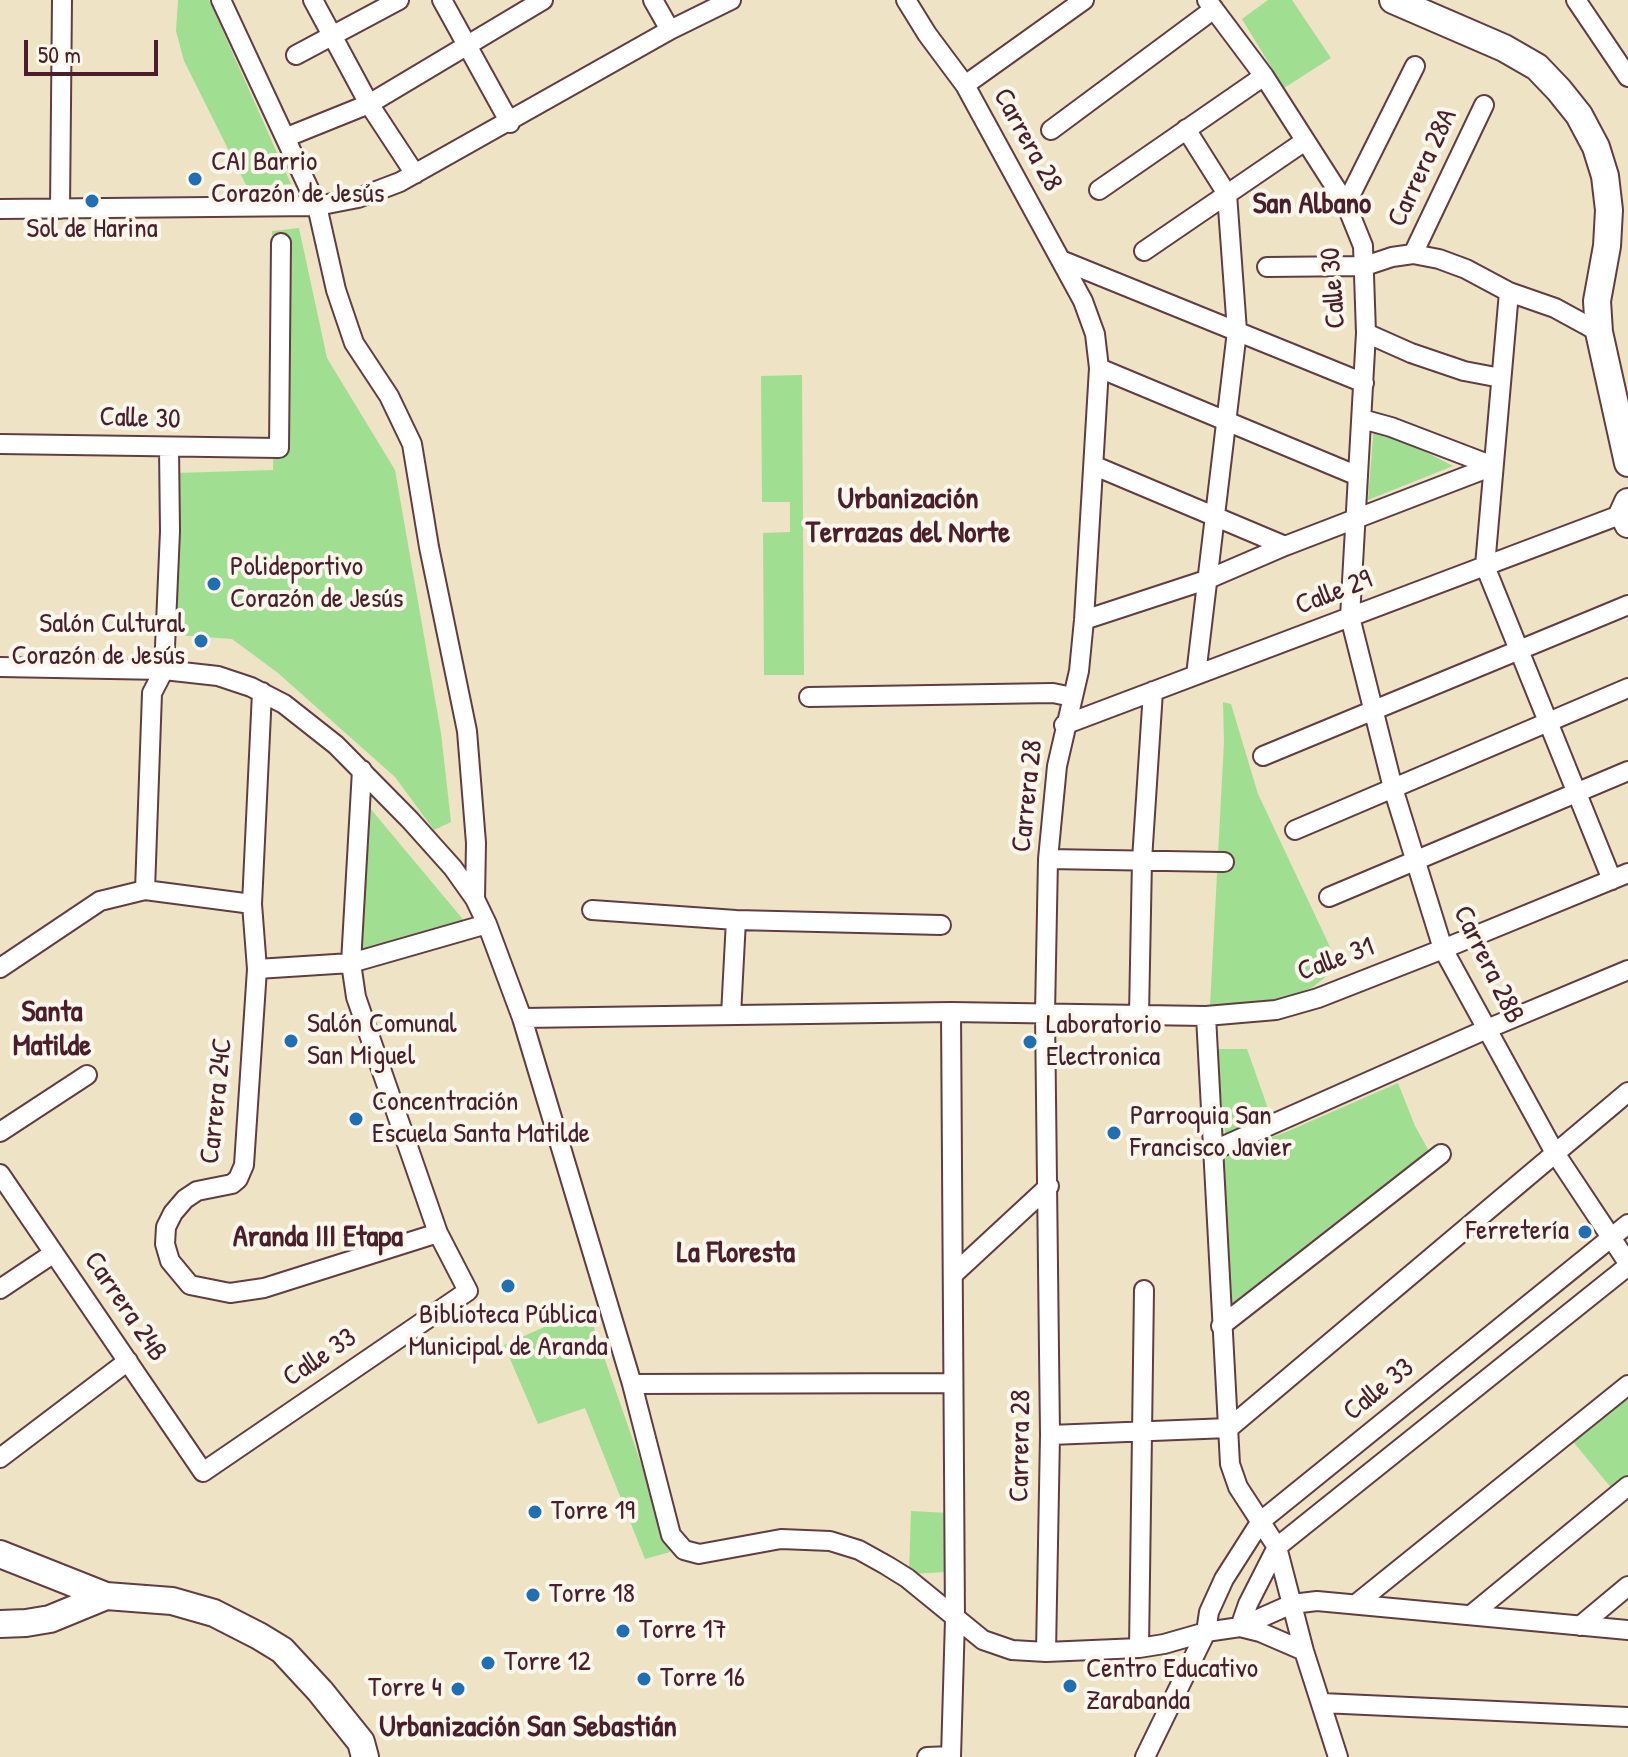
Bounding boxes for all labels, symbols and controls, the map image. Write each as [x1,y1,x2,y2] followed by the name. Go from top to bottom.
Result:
[28,24,162,74] scale bar
[38,38,81,70] text: 50 m
[985,83,1069,197] street label: Carrera 28
[1381,104,1465,232] street label: Carrera 28A
[211,146,385,212] place label: CAI Barrio Corazón de Jesús
[186,170,204,188] marker: CAI Barrio Corazón de Jesús
[1253,187,1371,223] district label: San Albano
[83,192,101,210] marker: Sol de Harina
[26,213,158,247] place label: Sol de Harina
[1314,246,1354,330] street label: Calle 30
[99,401,181,437] street label: Calle 30
[806,482,1010,552] district label: Urbanización Terrazas del Norte
[230,551,404,617] place label: Polideportivo Corazón de Jesús
[1291,563,1377,623] street label: Calle 29
[205,575,223,593] marker: Polideportivo Corazón de Jesús
[11,608,185,674] place label: Salón Cultural Corazón de Jesús
[192,632,210,650] marker: Salón Cultural Corazón de Jesús
[1005,738,1051,854] street label: Carrera 28
[1445,901,1531,1029] street label: Carrera 28B
[1293,931,1379,989] street label: Calle 31
[13,995,91,1066] district label: Santa Matilde
[307,1008,457,1074] place label: Salón Comunal San Miguel
[1046,1009,1161,1075] place label: Laboratorio Electronica
[282,1032,300,1050] marker: Salón Comunal San Miguel
[1021,1033,1039,1051] marker: Laboratorio Electronica
[194,1037,240,1165] street label: Carrera 24C
[372,1086,590,1152] place label: Concentración Escuela Santa Matilde
[1130,1100,1292,1166] place label: Parroquia San Francisco Javier
[347,1110,365,1128] marker: Concentración Escuela Santa Matilde
[1105,1124,1123,1142] marker: Parroquia San Francisco Javier
[1466,1215,1569,1249] place label: Ferretería
[233,1220,403,1256] district label: Aranda III Etapa
[1576,1223,1594,1241] marker: Ferretería
[677,1236,795,1272] district label: La Floresta
[76,1246,174,1368] street label: Carrera 24B
[499,1277,517,1295] marker: Biblioteca Pública Municipal de Aranda
[408,1299,608,1365] place label: Biblioteca Pública Municipal de Aranda
[277,1321,363,1395] street label: Calle 33
[1337,1351,1421,1429] street label: Calle 33
[1003,1389,1039,1503] street label: Carrera 28
[551,1495,635,1529] place label: Torre 19
[526,1503,544,1521] marker: Torre 19
[549,1578,635,1612] place label: Torre 18
[524,1586,542,1604] marker: Torre 18
[639,1614,727,1648] place label: Torre 17
[614,1622,632,1640] marker: Torre 17
[504,1646,591,1680] place label: Torre 12
[1086,1653,1258,1719] place label: Centro Educativo Zarabanda
[479,1654,497,1672] marker: Torre 12
[660,1662,745,1696] place label: Torre 16
[635,1670,653,1688] marker: Torre 16
[368,1672,442,1706] place label: Torre 4
[1061,1677,1079,1695] marker: Centro Educativo Zarabanda
[449,1680,467,1698] marker: Torre 4
[379,1710,677,1746] district label: Urbanización San Sebastián

